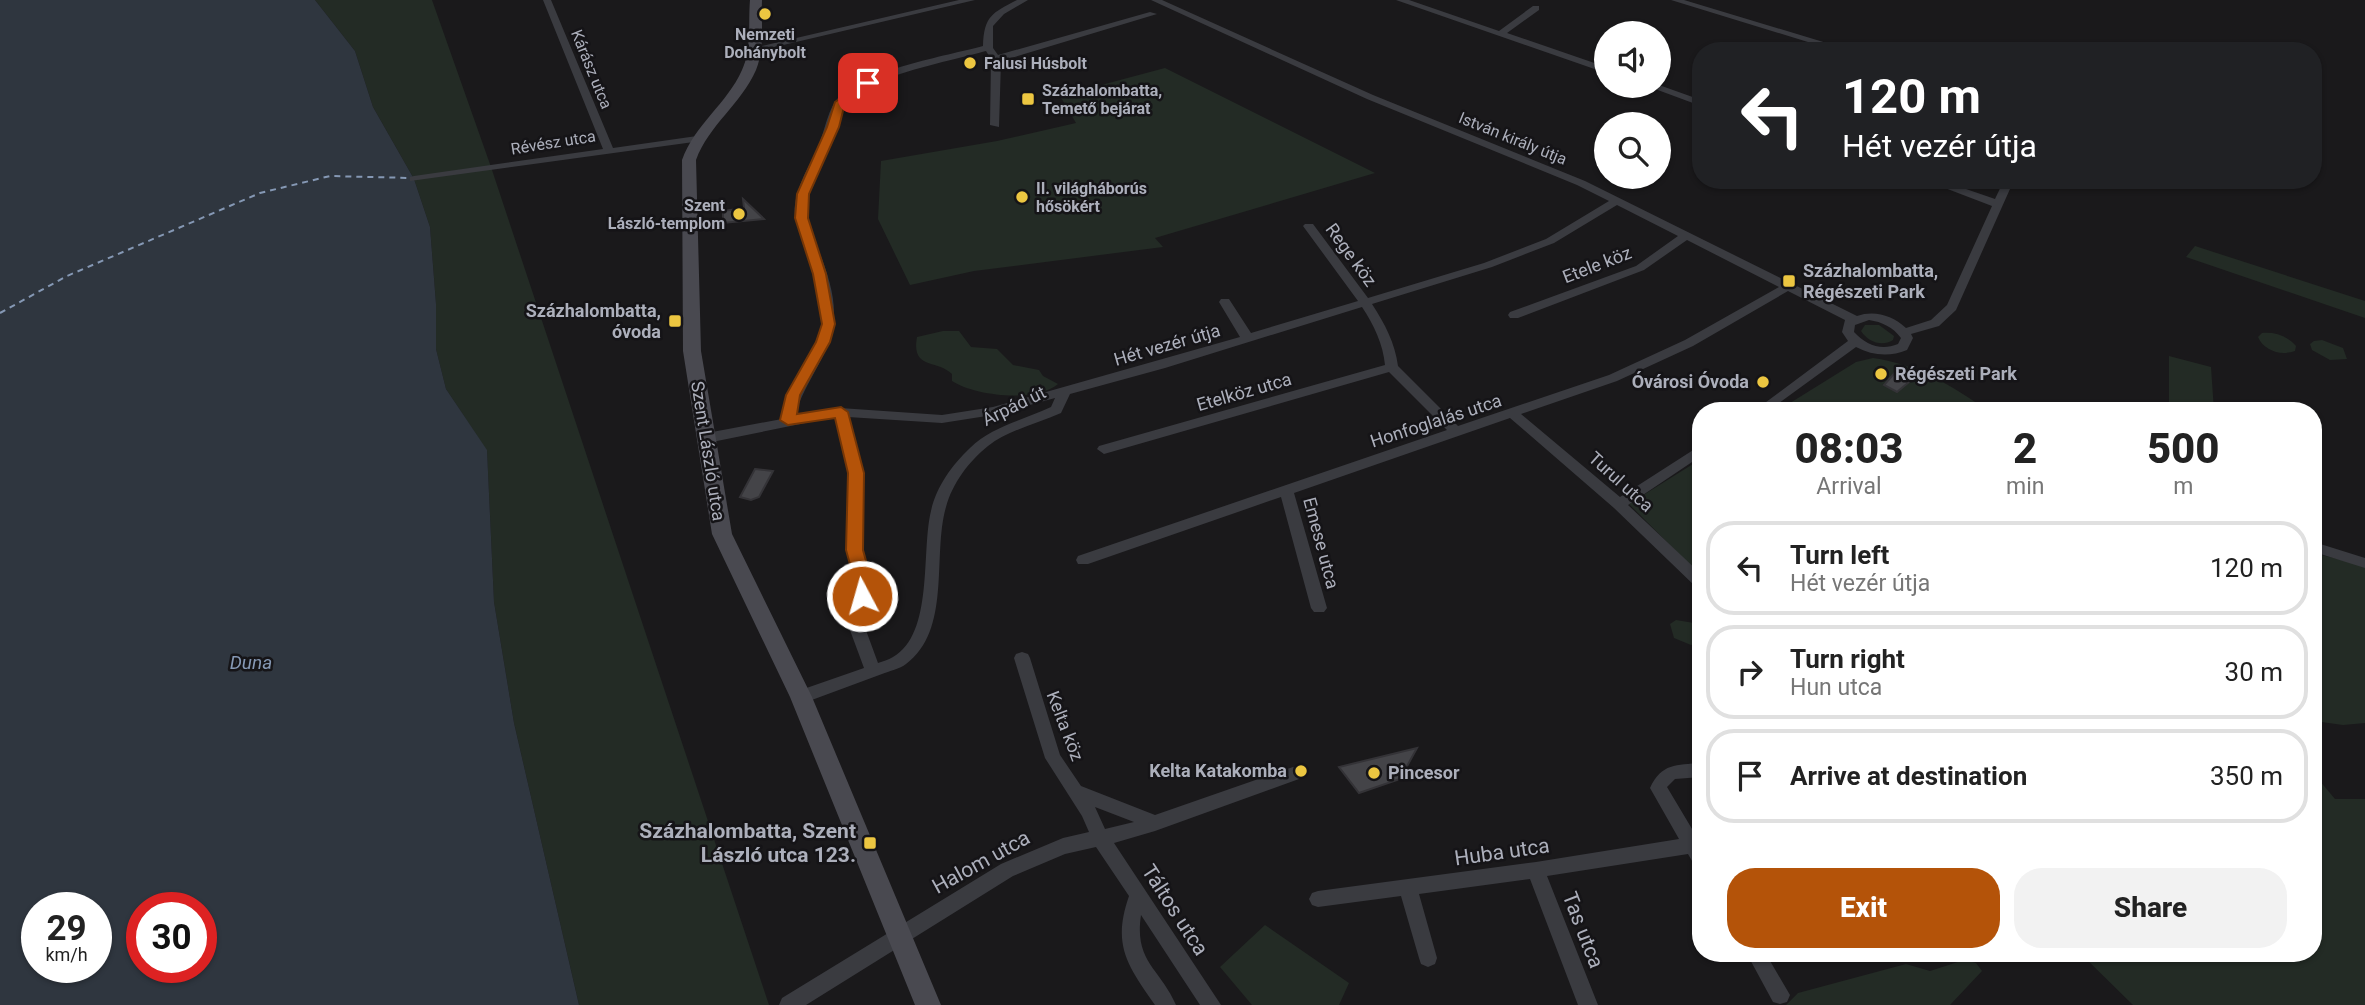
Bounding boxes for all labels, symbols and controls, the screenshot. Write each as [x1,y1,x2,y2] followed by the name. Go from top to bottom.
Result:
[757,6,773,22] marker: Nemzeti Dohánybolt
[1594,21,1671,189] map controls
[1594,21,1671,98] button: sound
[724,25,806,62] place label: Nemzeti Dohánybolt
[567,27,616,112] street label: Kárász utca
[838,53,898,113] pin
[984,54,1087,73] place label: Falusi Húsbolt
[962,55,978,71] marker: Falusi Húsbolt
[849,64,887,102] icon: arrive
[1842,68,1981,125] text: 120 m
[1727,70,1818,161] icon: left
[1042,81,1162,118] place label: Százhalombatta, Temető bejárat
[1020,91,1036,107] marker: Százhalombatta, Temető bejárat
[1456,108,1570,169] street label: István király útja
[1594,112,1671,189] button: search
[509,126,597,159] street label: Révész utca
[1842,127,2037,165] text: Hét vezér útja
[1036,179,1147,216] place label: II. világháborús hősökért
[1014,189,1030,205] marker: II. világháborús hősökért
[608,196,726,233] place label: Szent László-templom
[731,206,747,222] marker: Szent László-templom
[1321,219,1381,290] street label: Rege köz
[1559,242,1634,287] street label: Etele köz
[1803,260,1938,302] place label: Százhalombatta, Régészeti Park
[1781,273,1797,289] marker: Százhalombatta, Régészeti Park
[526,300,661,342] place label: Százhalombatta, óvoda
[667,313,683,329] marker: Százhalombatta, óvoda
[1111,319,1222,370] street label: Hét vezér útja
[1895,363,2017,384] place label: Régészeti Park
[1873,366,1889,382] marker: Régészeti Park
[1194,368,1294,415] street label: Etelköz utca
[1632,371,1749,392] place label: Óvárosi Óvoda
[1755,374,1771,390] marker: Óvárosi Óvoda
[687,380,730,522] street label: Szent László utca
[979,381,1049,430] street label: Árpád út
[1368,389,1504,452] street label: Honfoglalás utca
[1794,424,1904,473] text: 08:03
[2013,424,2037,473] text: 2
[2147,424,2220,473] text: 500
[1585,447,1658,516] street label: Turul utca
[1816,473,1882,500] text: Arrival
[2006,473,2044,500] text: min
[2173,473,2193,500] text: m
[1299,495,1344,591] street label: Emese utca
[1790,540,1889,570] text: Turn left
[1731,549,1769,587] icon: left
[2210,553,2283,583] text: 120 m
[825,559,899,633] position arrow
[1790,570,1930,597] text: Hét vezér útja
[1790,644,1905,674] text: Turn right
[230,651,272,674] water label: Duna
[1731,653,1769,691] icon: right
[2225,657,2283,687] text: 30 m
[1790,674,1882,701] text: Hun utca
[1043,688,1088,764] street label: Kelta köz
[1731,757,1769,795] icon: arrive
[1149,760,1287,781] place label: Kelta Katakomba
[1790,761,2027,791] text: Arrive at destination
[2210,761,2283,791] text: 350 m
[1388,762,1460,783] place label: Pincesor
[1293,763,1309,779] marker: Kelta Katakomba
[1366,765,1382,781] marker: Pincesor
[639,819,856,867] place label: Százhalombatta, Szent László utca 123.
[928,825,1034,899] street label: Halom utca
[1453,833,1551,871] street label: Huba utca
[862,835,878,851] marker: Százhalombatta, Szent László utca 123.
[1137,860,1213,960] street label: Táltos utca
[1727,868,2000,948] button: Exit
[2014,868,2287,948] button: Share
[1558,888,1608,972] street label: Tas utca
[126,892,217,983] speed limit sign: 30
[46,908,87,949] text: 29
[45,944,88,965] text: km/h

